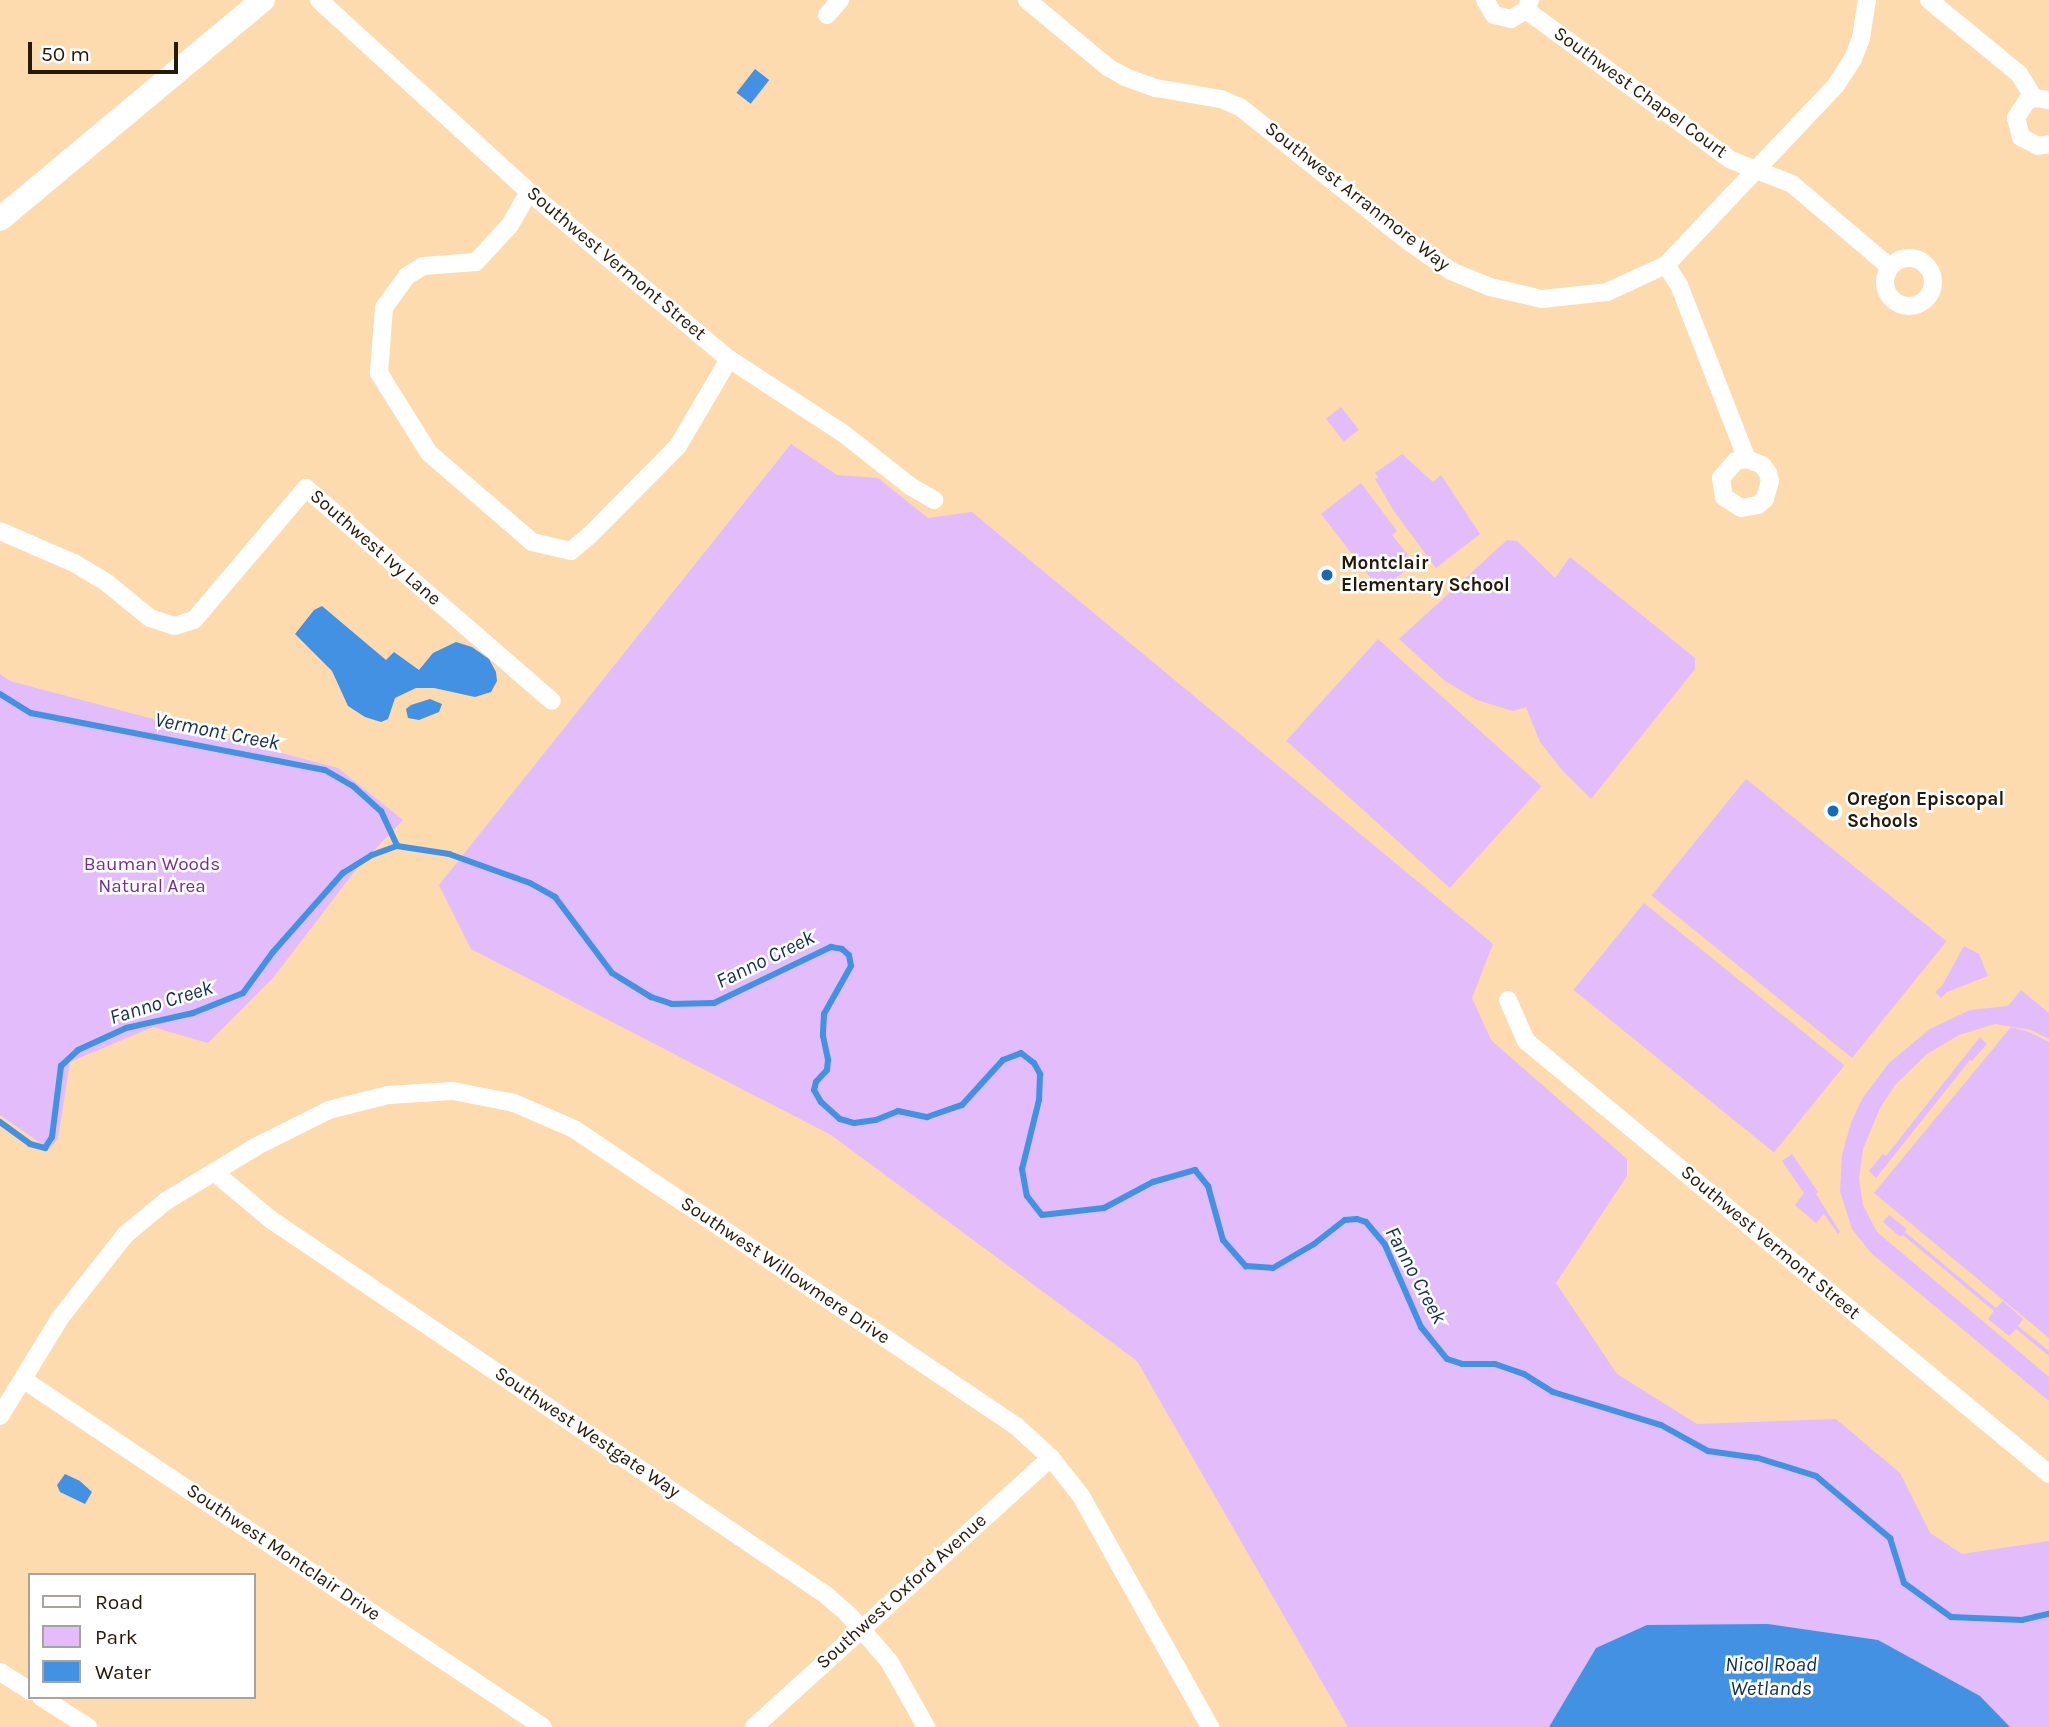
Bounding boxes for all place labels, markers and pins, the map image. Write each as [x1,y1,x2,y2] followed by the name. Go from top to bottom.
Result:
[1341,553,1510,597] place label: Montclair Elementary School
[1319,567,1335,583] marker: Montclair Elementary School
[1847,789,2004,833] place label: Oregon Episcopal Schools
[1825,803,1841,819] marker: Oregon Episcopal Schools

